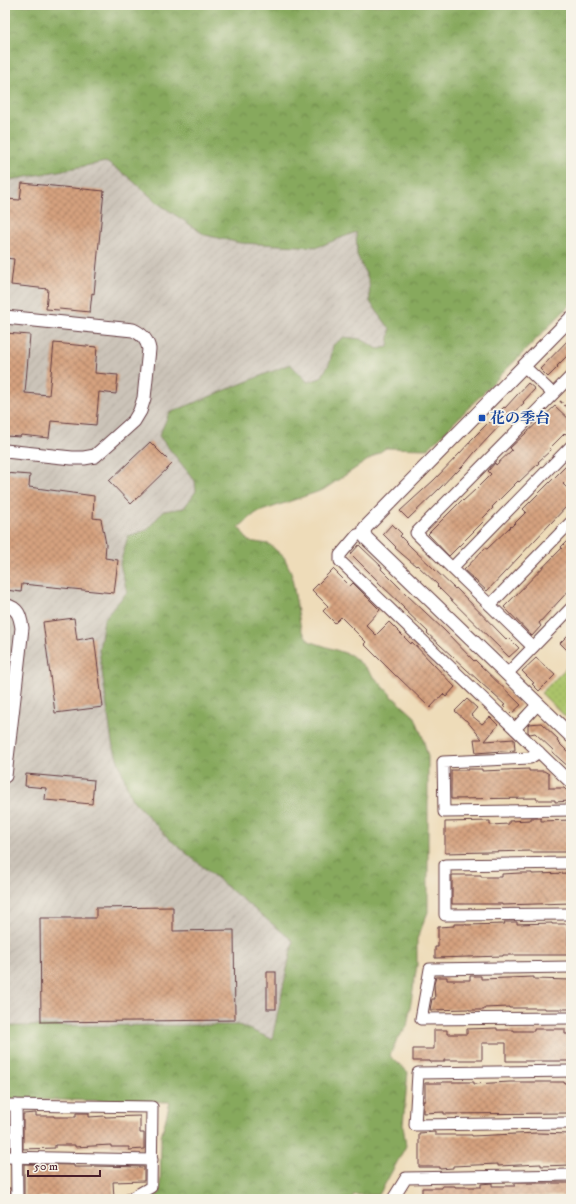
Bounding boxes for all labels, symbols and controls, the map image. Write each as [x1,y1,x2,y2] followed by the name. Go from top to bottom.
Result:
[490,409,550,428] place label: 花の季台
[477,413,487,423] marker: 花の季台
[28,1152,100,1178] scale bar
[34,1159,58,1174] text: 50 m

